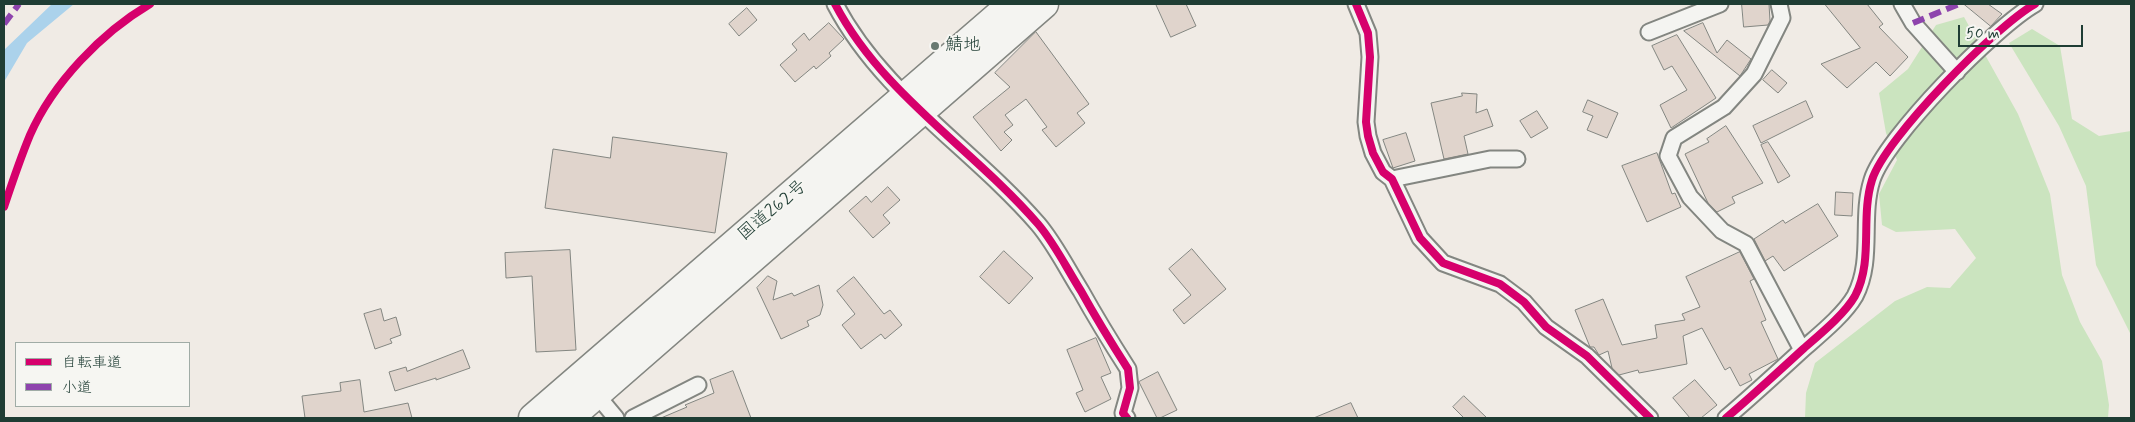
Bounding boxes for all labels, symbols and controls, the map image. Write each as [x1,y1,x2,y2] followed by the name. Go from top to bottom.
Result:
[1960,15,2085,47] scale bar
[1966,24,2000,44] text: 50 m
[945,35,981,57] place label: 鯖地
[929,40,941,52] marker: 鯖地
[734,176,812,246] street label: 国道262号
[15,342,190,407] legend
[62,353,122,373] text: 自転車道
[62,378,92,398] text: 小道

